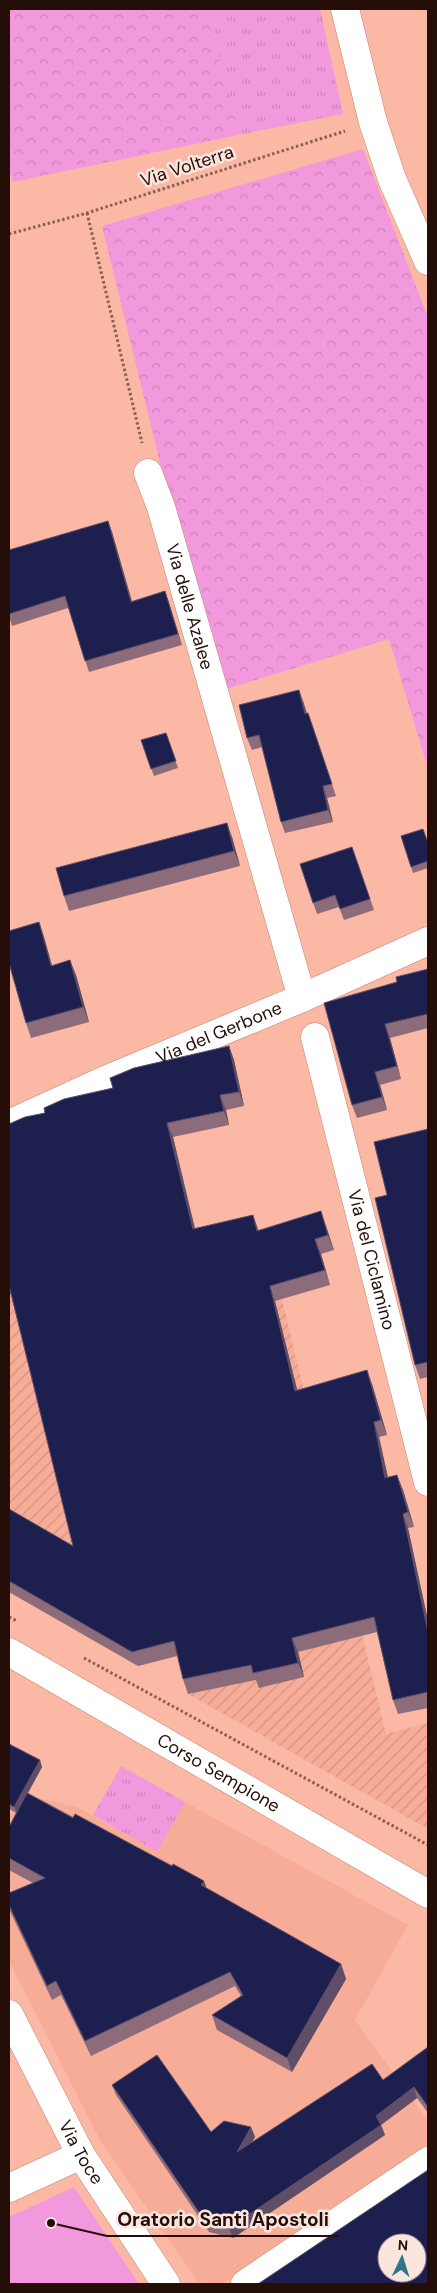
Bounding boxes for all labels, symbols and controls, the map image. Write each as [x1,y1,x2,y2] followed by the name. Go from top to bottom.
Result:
[137,140,237,192] street label: Via Volterra
[160,541,219,672] street label: Via delle Azalee
[152,996,286,1070] street label: Via del Gerbone
[342,1187,401,1333] street label: Via del Ciclamino
[153,1728,284,1818] street label: Corso Sempione
[53,2116,109,2189] street label: Via Toce
[107,2202,339,2236] callout: Oratorio Santi Apostoli
[117,2207,329,2232] text: Oratorio Santi Apostoli
[377,2233,427,2283] north arrow
[397,2236,409,2254] text: N

